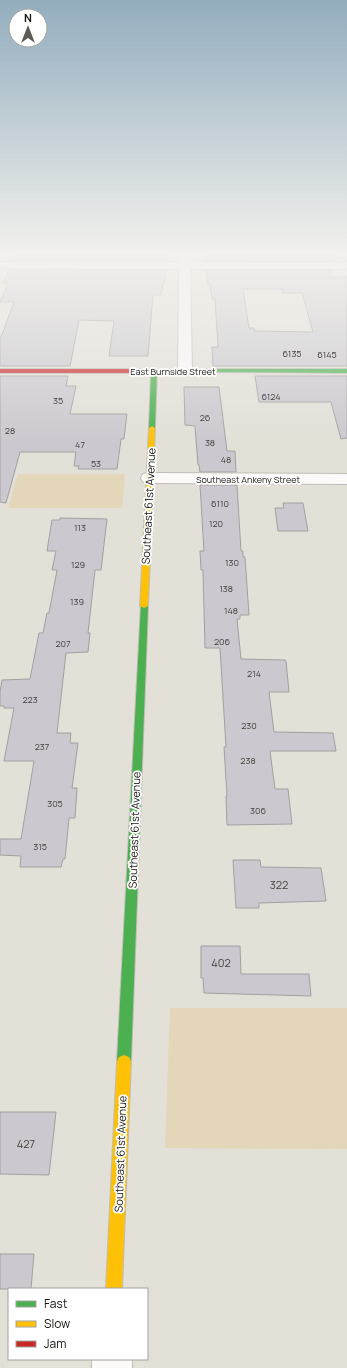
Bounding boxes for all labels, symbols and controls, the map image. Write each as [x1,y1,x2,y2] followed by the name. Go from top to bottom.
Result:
[8,8,48,48] north arrow
[24,10,32,25] text: N
[282,347,302,360] house number: 6135
[317,348,337,361] house number: 6145
[130,365,216,378] street label: East Burnside Street
[261,390,281,403] house number: 6124
[53,394,63,407] house number: 35
[200,411,211,424] house number: 26
[5,424,15,437] house number: 28
[205,436,215,449] house number: 38
[75,438,85,451] house number: 47
[137,447,159,565] street label: Southeast 61st Avenue
[221,453,231,466] house number: 48
[91,457,101,470] house number: 53
[196,473,300,486] street label: Southeast Ankeny Street
[211,497,229,510] house number: 6110
[209,517,223,530] house number: 120
[74,521,86,534] house number: 113
[225,556,239,569] house number: 130
[71,558,85,571] house number: 129
[219,582,233,595] house number: 138
[70,595,84,608] house number: 139
[224,604,238,617] house number: 148
[214,635,231,648] house number: 206
[55,637,71,650] house number: 207
[247,667,261,680] house number: 214
[22,693,38,706] house number: 223
[241,719,257,732] house number: 230
[35,740,50,753] house number: 237
[240,754,256,767] house number: 238
[124,771,144,889] street label: Southeast 61st Avenue
[47,797,63,810] house number: 305
[250,804,266,817] house number: 306
[33,840,47,853] house number: 315
[270,877,288,892] house number: 322
[211,955,231,970] house number: 402
[110,1095,130,1213] street label: Southeast 61st Avenue
[17,1136,35,1151] house number: 427
[8,1288,148,1360] legend
[44,1295,68,1312] text: Fast
[44,1315,70,1332] text: Slow
[44,1335,66,1352] text: Jam

